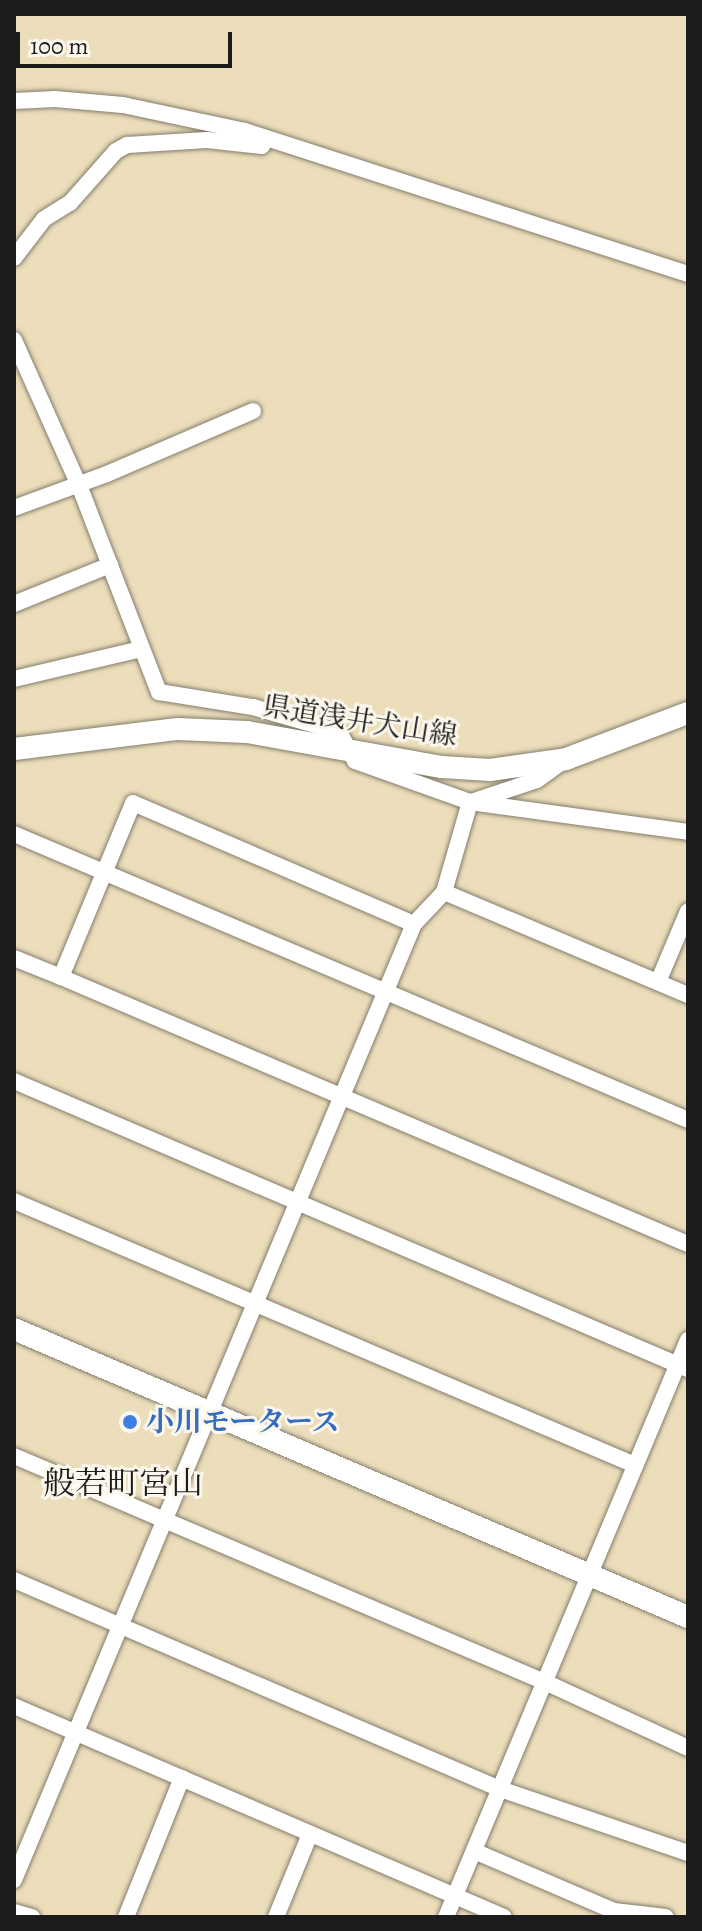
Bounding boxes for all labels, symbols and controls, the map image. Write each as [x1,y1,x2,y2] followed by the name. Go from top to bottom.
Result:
[20,16,236,66] scale bar
[30,30,89,62] text: 100 m
[261,689,459,753] street label: 県道浅井犬山線
[146,1405,341,1439] place label: 小川モータース
[121,1413,139,1431] marker: 小川モータース
[43,1464,203,1502] district label: 般若町宮山

